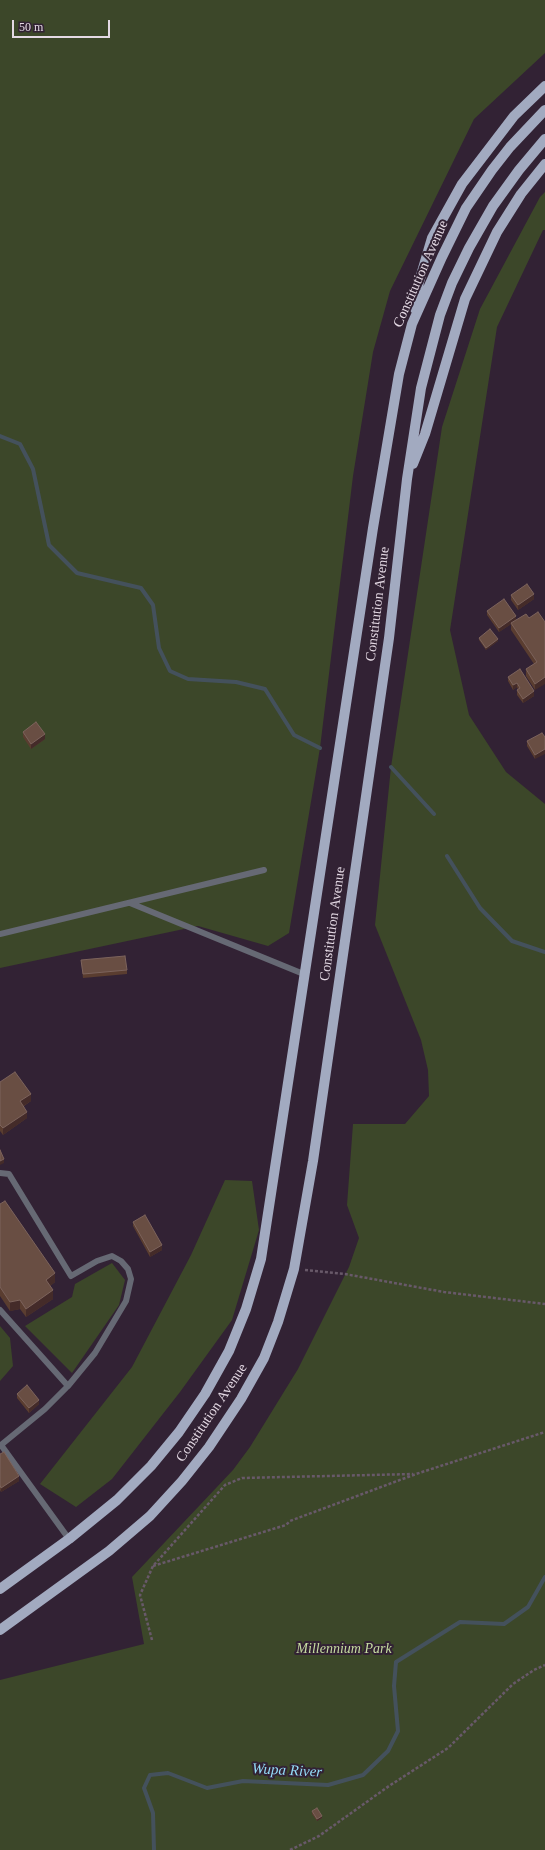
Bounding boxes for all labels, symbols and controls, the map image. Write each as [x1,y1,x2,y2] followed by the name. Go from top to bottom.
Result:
[14,12,112,38] scale bar
[19,20,43,34] text: 50 m
[390,218,452,330] street label: Constitution Avenue
[363,546,393,662] street label: Constitution Avenue
[317,866,349,982] street label: Constitution Avenue
[173,1361,251,1465] street label: Constitution Avenue
[296,1641,392,1657] park label: Millennium Park
[251,1760,323,1782] water label: Wupa River

